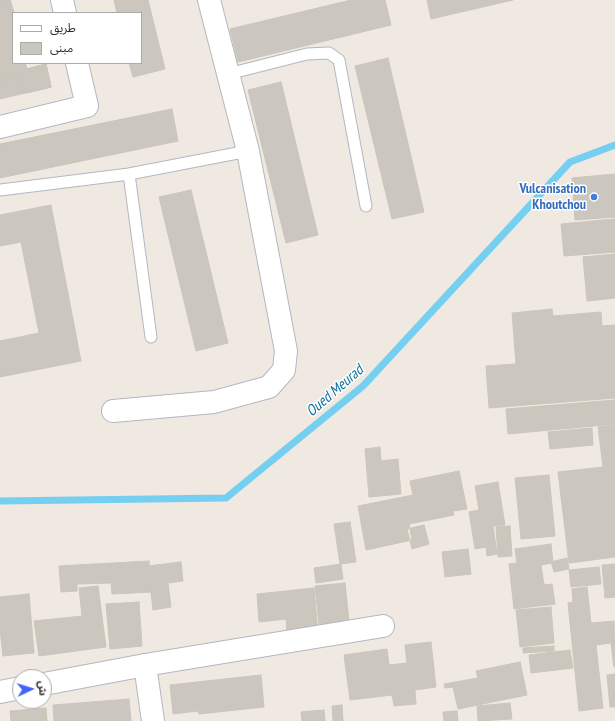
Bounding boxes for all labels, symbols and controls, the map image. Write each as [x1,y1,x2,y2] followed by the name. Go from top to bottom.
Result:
[12,12,142,64] legend
[50,20,76,35] text: طريق
[50,40,73,55] text: مبنى
[519,181,586,214] place label: Vulcanisation Khoutchou
[589,192,599,202] marker: Vulcanisation Khoutchou
[303,361,367,421] water label: Oued Meurad
[12,669,52,709] north arrow
[35,680,50,696] text: ش

